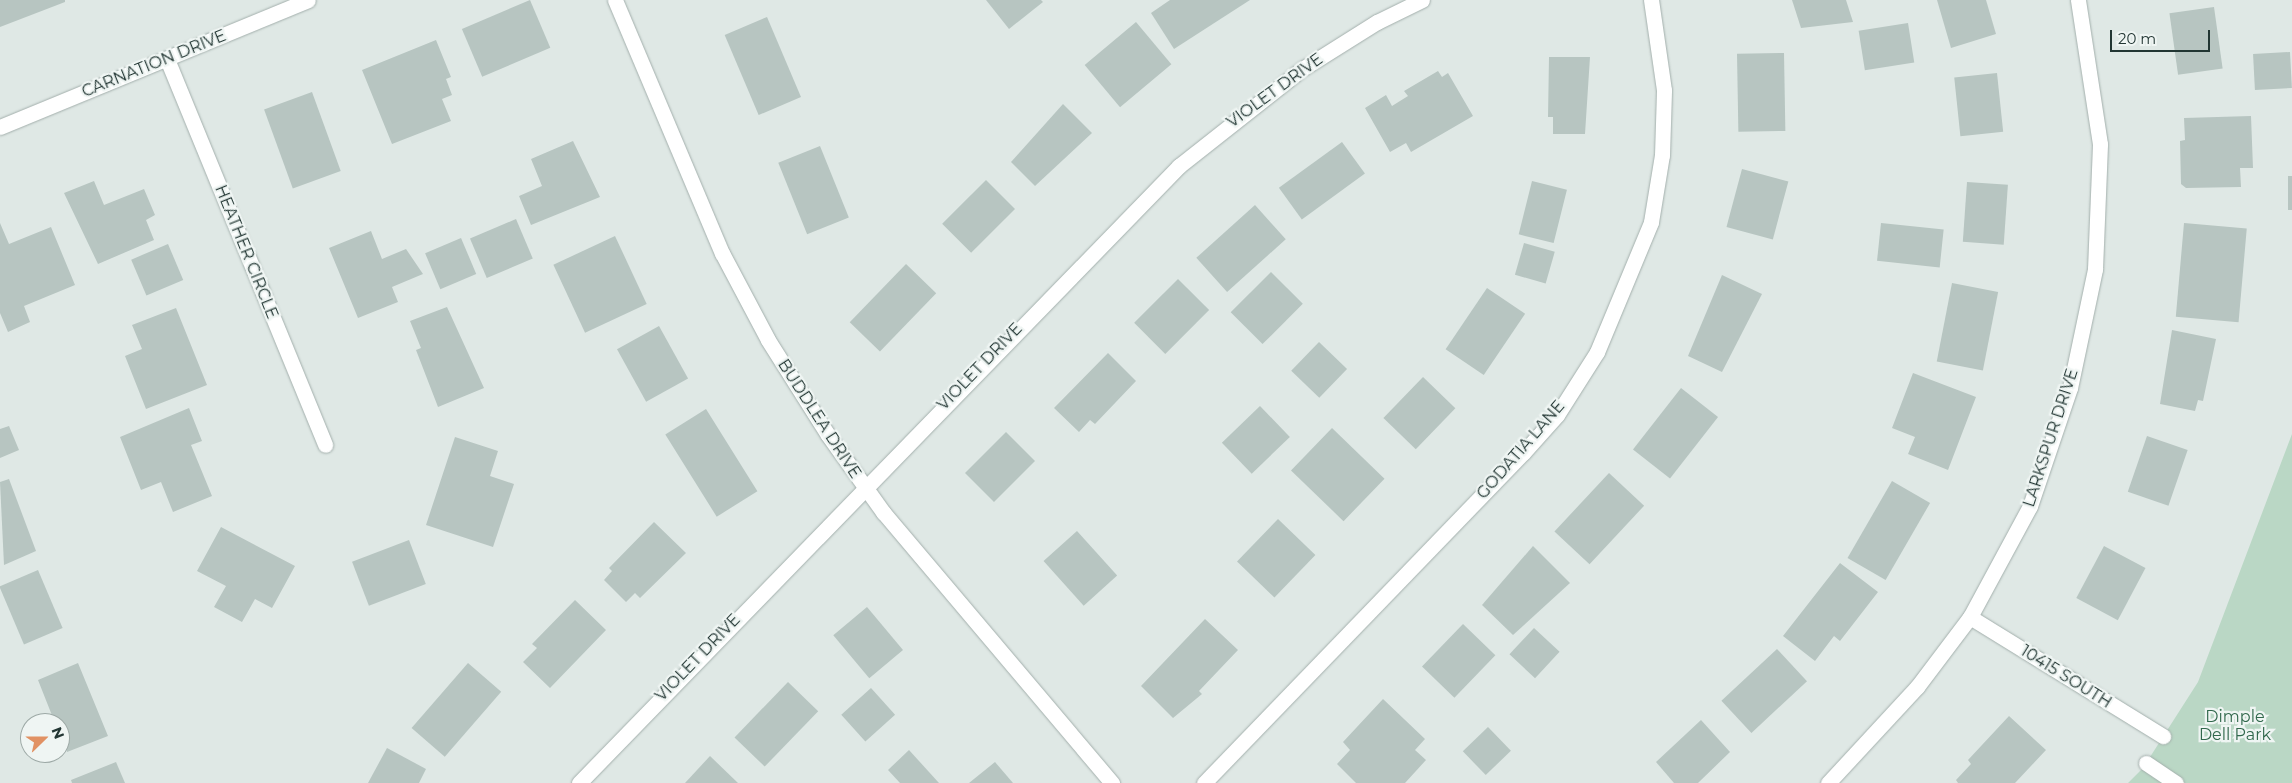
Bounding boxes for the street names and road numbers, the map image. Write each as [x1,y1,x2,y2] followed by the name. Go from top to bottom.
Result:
[79,26,229,102] street label: CARNATION DRIVE
[1223,50,1327,132] street label: VIOLET DRIVE
[210,182,282,322] street label: HEATHER CIRCLE
[934,319,1026,415] street label: VIOLET DRIVE
[773,356,865,482] street label: BUDDLEA DRIVE
[2020,366,2082,510] street label: LARKSPUR DRIVE
[1473,397,1569,503] street label: GODATIA LANE
[652,610,744,706] street label: VIOLET DRIVE
[2017,641,2115,713] street label: 10415 SOUTH

